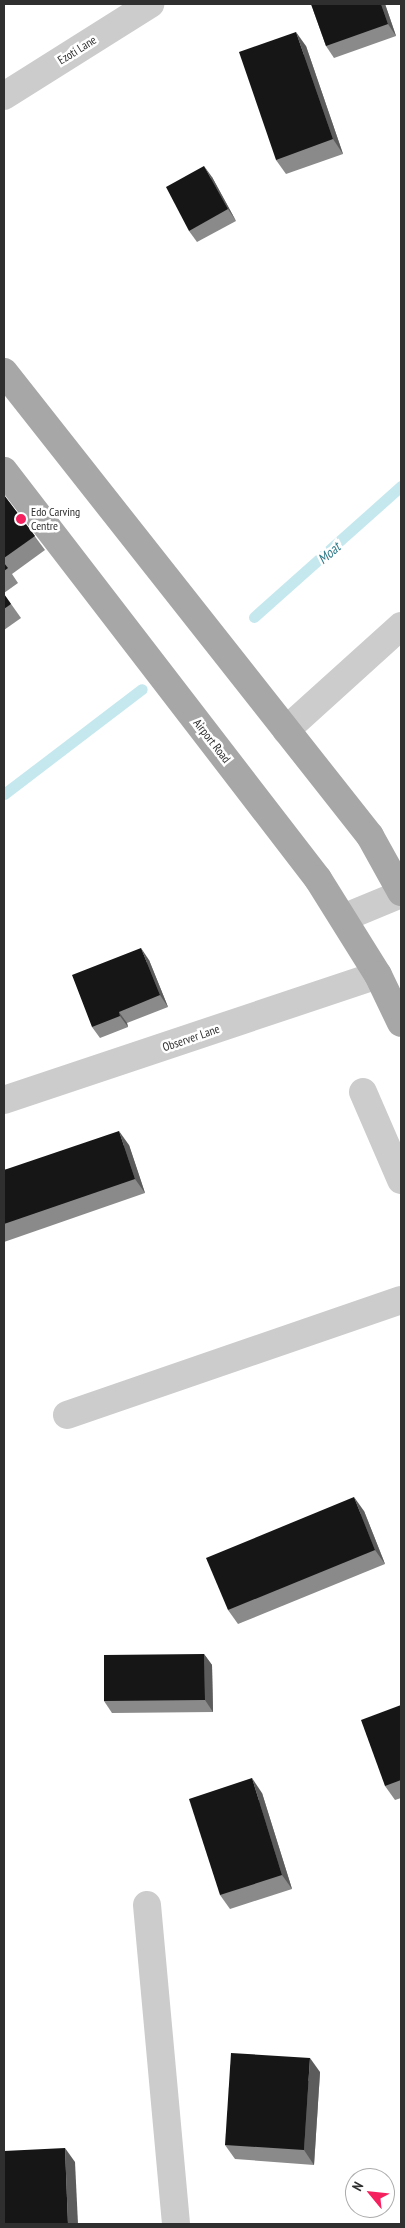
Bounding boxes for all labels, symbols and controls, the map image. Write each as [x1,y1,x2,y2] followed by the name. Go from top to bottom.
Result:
[55,33,99,67] street label: Ezoti Lane
[31,505,80,533] place label: Edo Carving Centre
[15,513,27,525] marker: Edo Carving Centre
[314,539,344,567] water label: Moat
[190,716,234,766] street label: Airport Road
[161,1022,221,1054] street label: Observer Lane
[345,2168,395,2218] north arrow
[348,2179,367,2194] text: N

